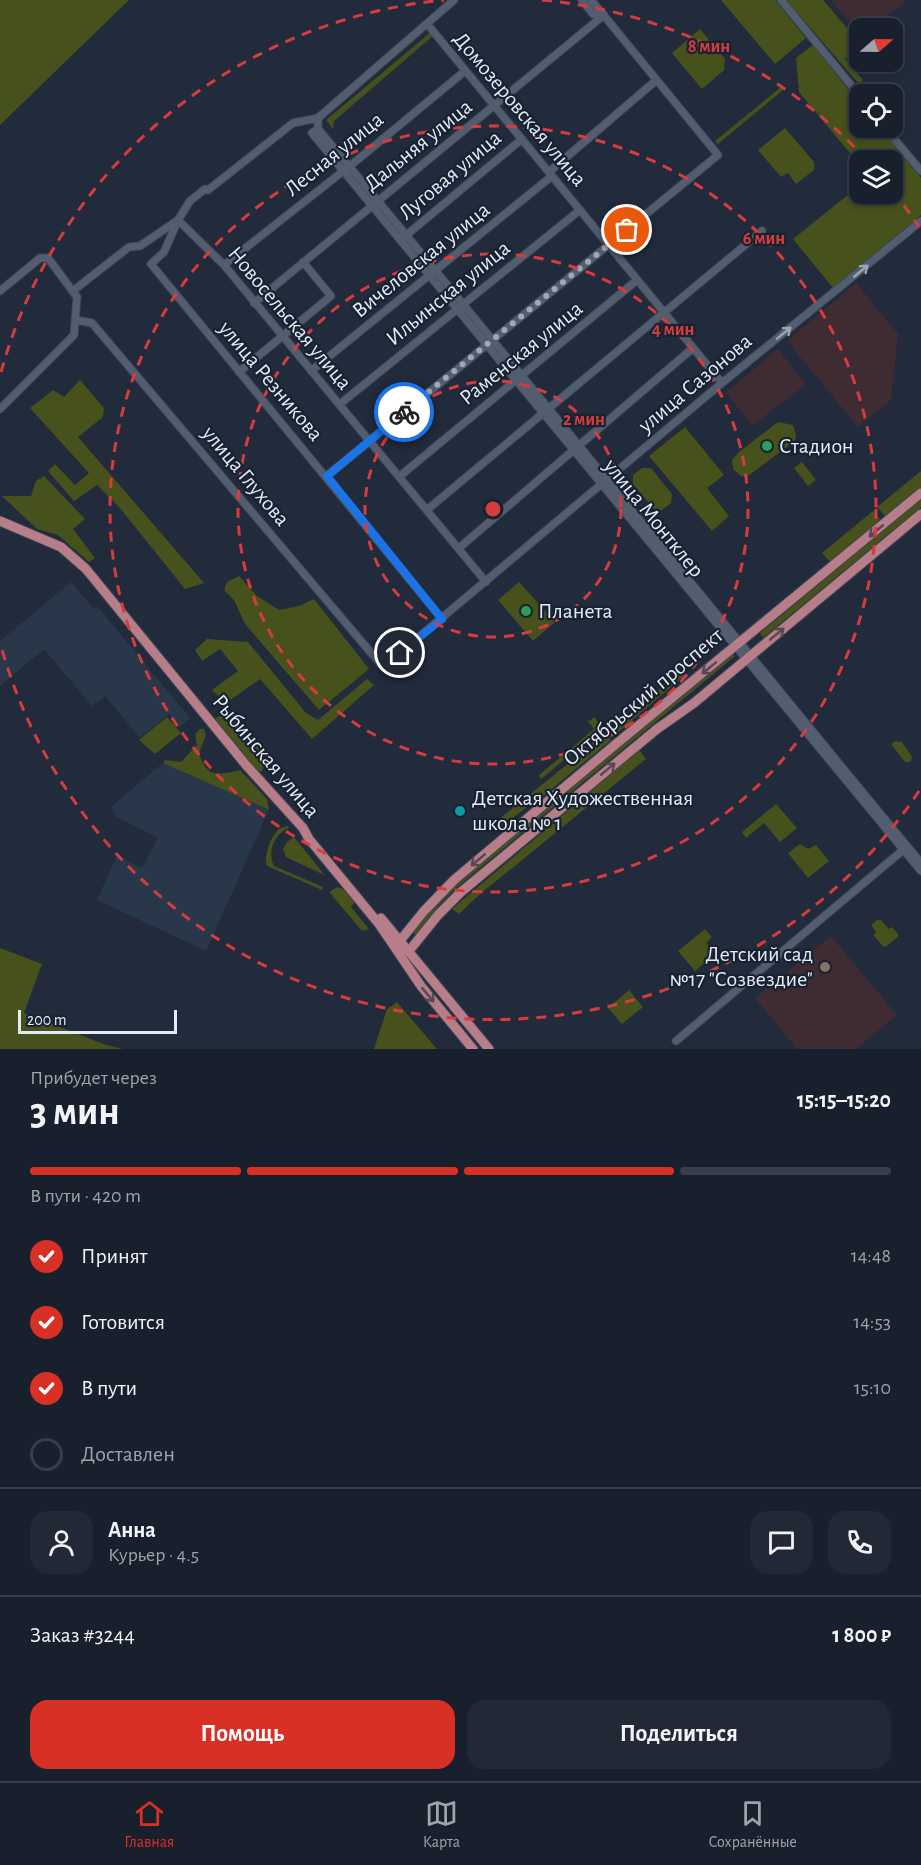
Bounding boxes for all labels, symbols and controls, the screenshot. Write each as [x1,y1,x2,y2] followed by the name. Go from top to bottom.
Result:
[849,18,903,72] north arrow
[849,18,903,204] map controls
[449,28,591,190] street label: Домозеровская улица
[688,38,730,56] text: 8 мин
[849,84,903,138] button: locate
[360,95,476,195] street label: Дальняя улица
[281,108,387,200] street label: Лесная улица
[395,126,505,224] street label: Луговая улица
[849,150,903,204] button: layers
[348,198,494,322] street label: Вичеловская улица
[601,204,652,255] pin
[610,213,643,246] icon: bag
[743,230,785,248] text: 6 мин
[382,236,514,350] street label: Ильинская улица
[224,242,356,394] street label: Новосельская улица
[853,264,869,277] one-way arrow
[455,297,587,409] street label: Раменская улица
[214,316,327,445] street label: улица Резникова
[652,321,694,339] text: 4 мин
[776,326,791,340] one-way arrow
[634,330,756,437] street label: улица Сазонова
[374,382,434,442] courier
[388,396,421,429] icon: bike
[563,411,605,429] text: 2 мин
[198,421,294,530] street label: улица Глухова
[779,435,854,457] place label: Стадион
[760,439,774,453] marker: Стадион
[599,454,708,581] street label: улица Монтклер
[483,499,503,519] centre of rings
[868,524,884,537] one-way arrow
[538,600,613,622] place label: Планета
[519,604,533,618] marker: Планета
[559,623,728,770] street label: Октябрьский проспект
[374,627,425,678] pin
[768,627,784,640] one-way arrow
[383,636,416,669] icon: home
[702,662,718,675] one-way arrow
[208,690,324,822] street label: Рыбинская улица
[600,763,616,776] one-way arrow
[472,787,693,834] place label: Детская Художественная школа № 1
[453,804,467,818] marker: Детская Художественная школа № 1
[470,853,486,866] one-way arrow
[669,943,813,990] place label: Детский сад №17 "Созвездие"
[818,960,832,974] marker: Детский сад №17 "Созвездие"
[422,987,435,1003] one-way arrow
[18,1007,177,1034] scale bar
[27,1012,67,1028] text: 200 m
[30,1068,157,1088] text: Прибудет через
[797,1089,891,1111] text: 15:15–15:20
[30,1093,120,1132] text: 3 мин
[30,1186,141,1206] text: В пути · 420 m
[30,1240,63,1273] icon: check
[81,1245,147,1267] text: Принят
[851,1246,891,1266] text: 14:48
[30,1306,63,1339] icon: check
[81,1311,165,1333] text: Готовится
[853,1312,891,1332] text: 14:53
[30,1372,63,1405] icon: check
[81,1377,137,1399] text: В пути
[854,1378,891,1398] text: 15:10
[81,1443,175,1465] text: Доставлен
[30,1511,93,1574] button: person
[750,1511,813,1574] button: chat
[828,1511,891,1574] button: phone
[108,1519,156,1541] text: Анна
[108,1545,199,1565] text: Курьер · 4.5
[30,1624,135,1646] text: Заказ #3244
[832,1624,891,1646] text: 1 800 ₽
[30,1700,455,1769] button: Помощь
[467,1700,891,1769] button: Поделиться
[124,1797,174,1852] tab: Главная
[423,1797,460,1852] tab: Карта
[708,1797,797,1852] tab: Сохранённые

